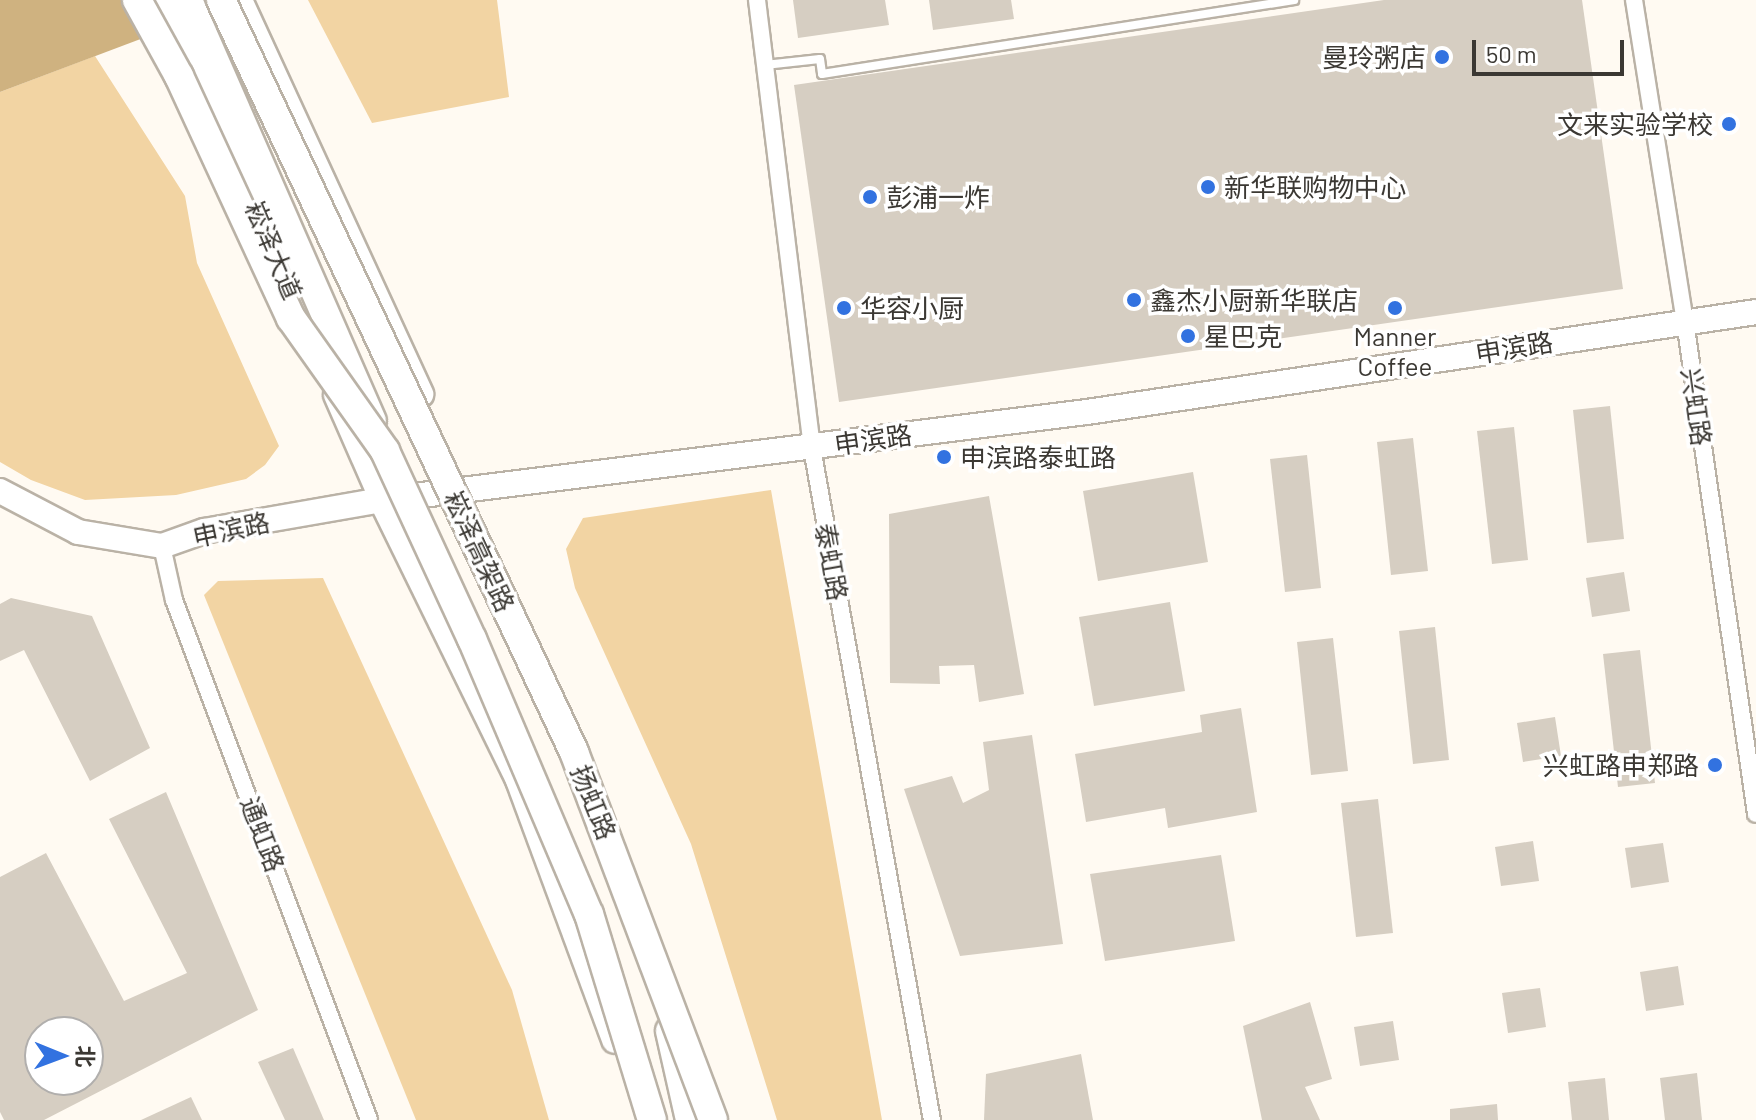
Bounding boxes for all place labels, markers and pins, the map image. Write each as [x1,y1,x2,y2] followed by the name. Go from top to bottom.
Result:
[1322,41,1426,73] place label: 曼玲粥店
[1433,48,1451,66] marker: 曼玲粥店
[1557,108,1713,140] place label: 文来实验学校
[1720,115,1738,133] marker: 文来实验学校
[1224,171,1406,203] place label: 新华联购物中心
[1199,178,1217,196] marker: 新华联购物中心
[886,181,990,213] place label: 彭浦一炸
[861,188,879,206] marker: 彭浦一炸
[1150,284,1358,316] place label: 鑫杰小厨新华联店
[1125,291,1143,309] marker: 鑫杰小厨新华联店
[860,292,964,324] place label: 华容小厨
[835,299,853,317] marker: 华容小厨
[1386,299,1404,317] marker: Manner Coffee
[1204,320,1282,352] place label: 星巴克
[1353,320,1437,382] place label: Manner Coffee
[1179,327,1197,345] marker: 星巴克
[960,441,1116,473] place label: 申滨路泰虹路
[935,448,953,466] marker: 申滨路泰虹路
[1543,749,1699,781] place label: 兴虹路申郑路
[1706,756,1724,774] marker: 兴虹路申郑路

